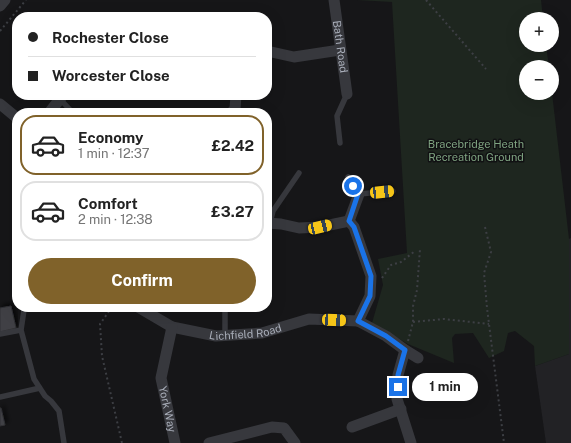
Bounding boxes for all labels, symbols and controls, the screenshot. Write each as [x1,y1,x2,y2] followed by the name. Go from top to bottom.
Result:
[519,12,559,100] map controls
[519,12,559,52] button: +
[331,20,350,73] street label: Bath Road
[52,29,169,46] text: Rochester Close
[519,60,559,100] button: −
[52,67,170,84] text: Worcester Close
[30,127,66,163] icon: car
[78,129,143,146] text: Economy
[211,137,254,154] text: £2.42
[428,138,524,163] park label: Bracebridge Heath Recreation Ground
[78,146,149,161] text: 1 min · 12:37
[344,177,362,195] route start
[369,185,395,199] car
[30,193,66,229] icon: car
[78,195,138,212] text: Comfort
[211,203,254,220] text: £3.27
[78,212,153,227] text: 2 min · 12:38
[307,218,333,236] car
[28,258,256,304] button: Confirm
[322,313,346,327] car
[208,322,283,342] street label: Lichfield Road
[412,373,478,401] callout: 1 min
[389,378,407,396] route end
[429,379,461,394] text: 1 min
[157,385,179,433] street label: York Way

